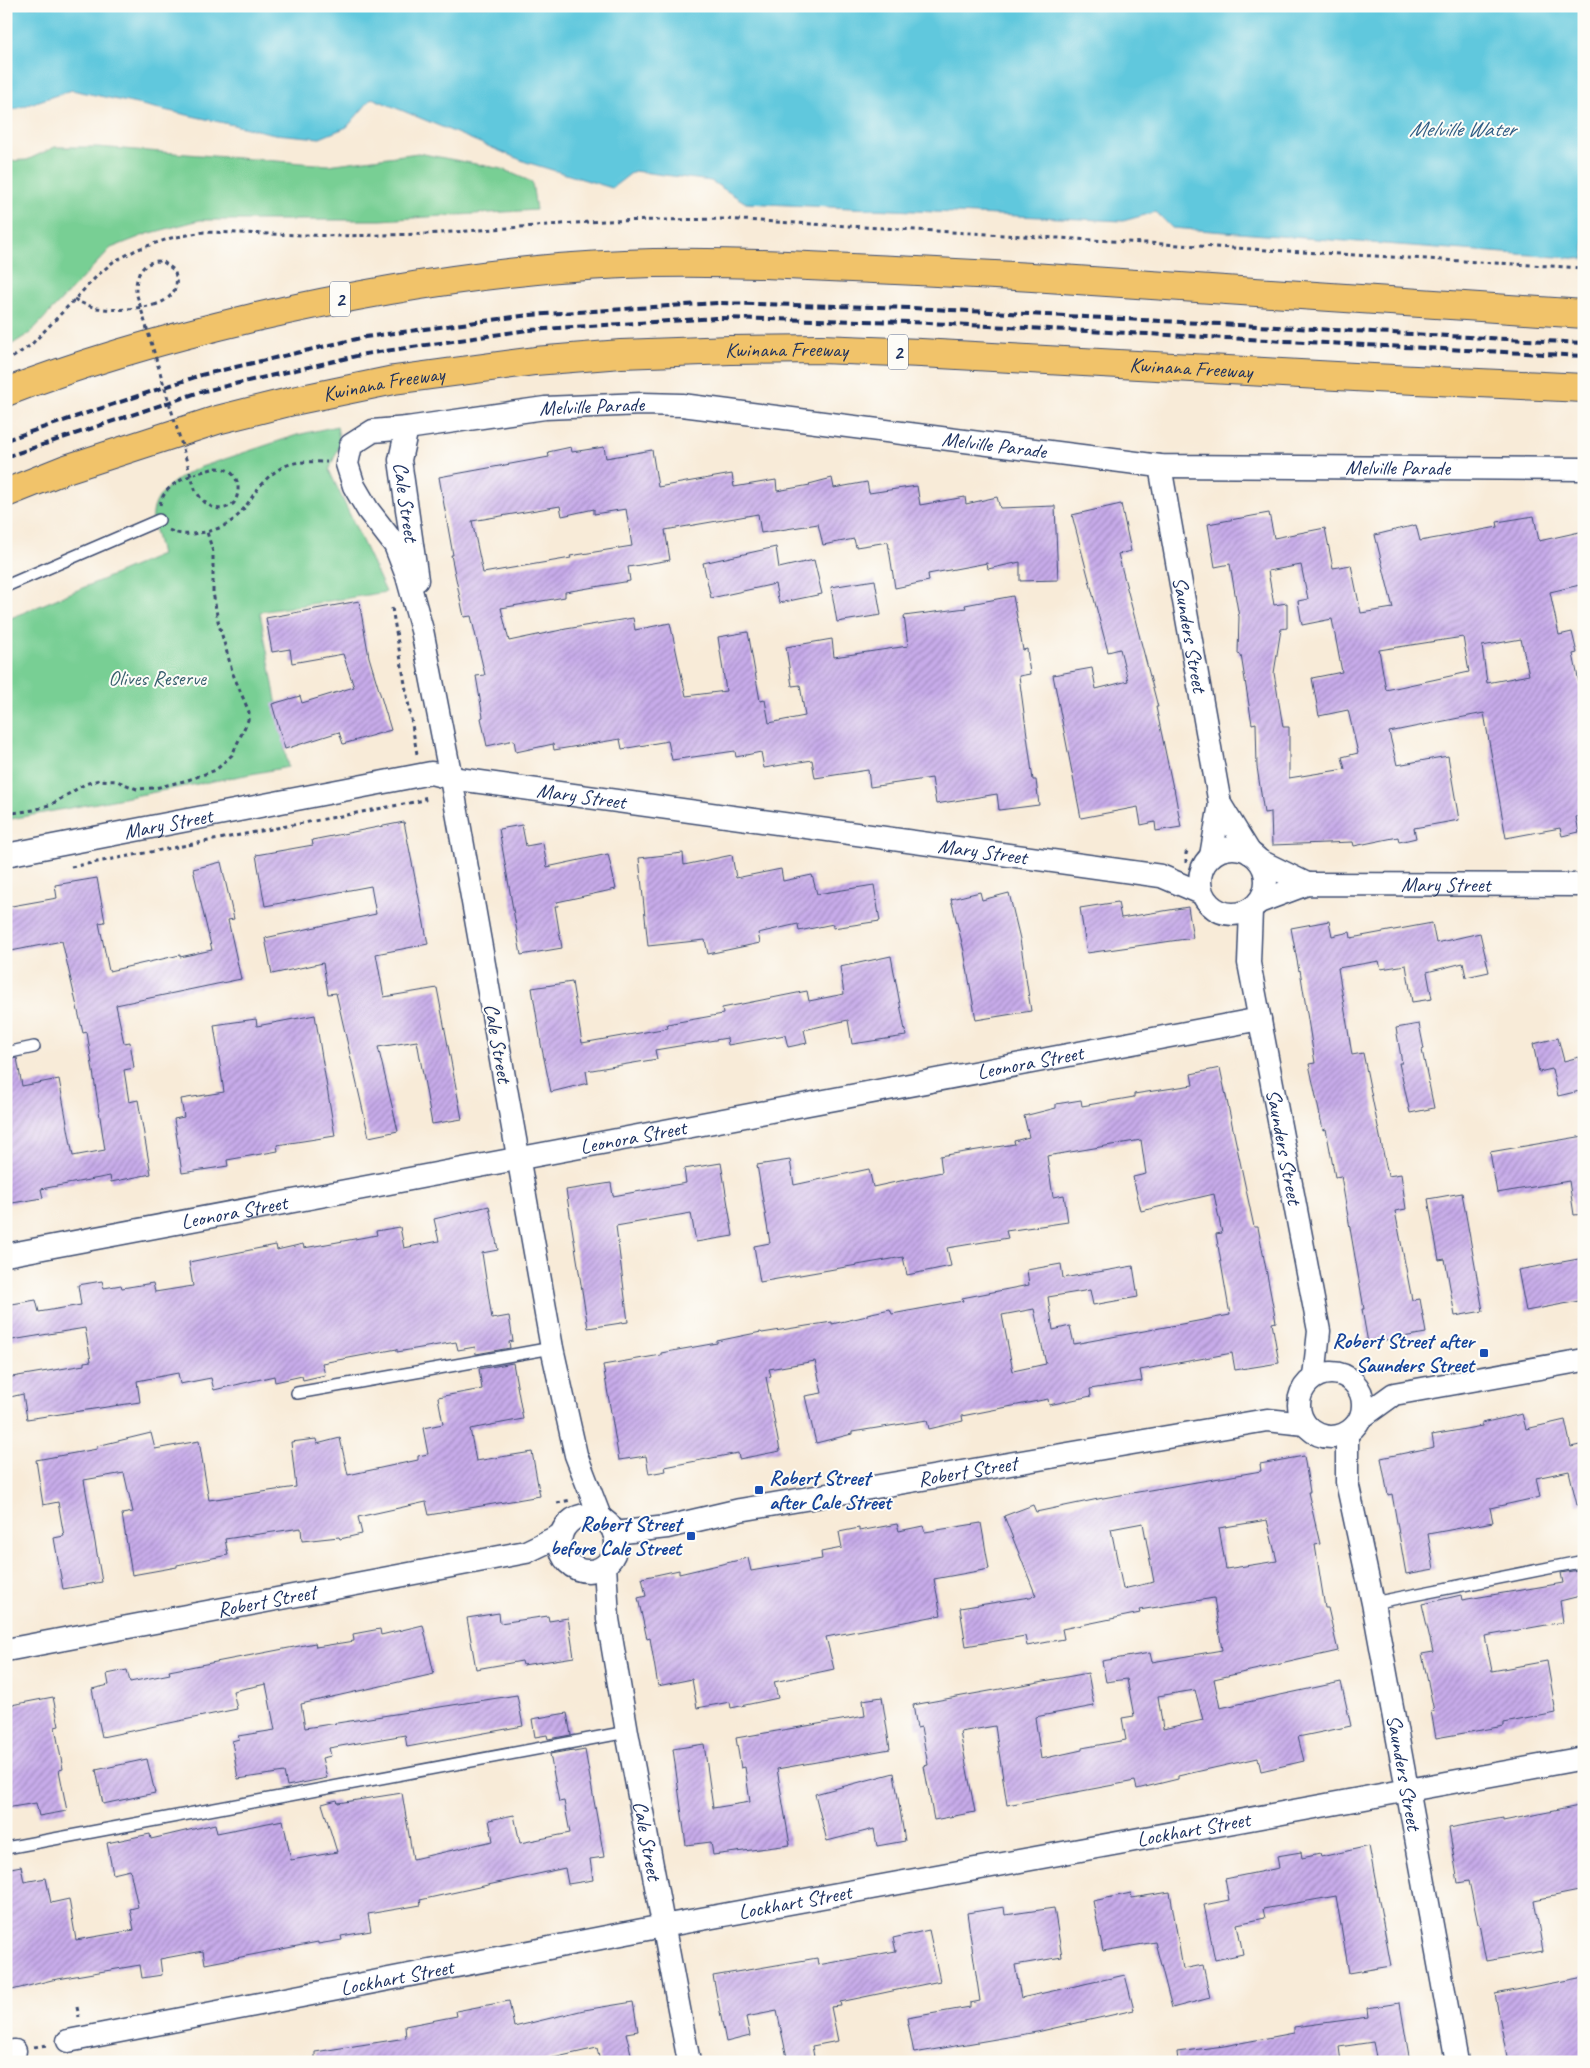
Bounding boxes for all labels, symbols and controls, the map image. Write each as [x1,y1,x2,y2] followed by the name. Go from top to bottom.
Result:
[1409,115,1519,143] water label: Melville Water
[330,282,350,316] road number: 2
[888,334,908,370] road number: 2
[725,336,850,363] street label: Kwinana Freeway
[1129,352,1255,384] street label: Kwinana Freeway
[321,360,448,407] street label: Kwinana Freeway
[539,391,646,421] street label: Melville Parade
[940,425,1049,465] street label: Melville Parade
[1345,454,1451,481] street label: Melville Parade
[387,460,425,545] street label: Cale Street
[1167,575,1213,696] street label: Saunders Street
[108,665,207,691] park label: Olives Reserve
[535,777,629,815] street label: Mary Street
[122,802,216,845] street label: Mary Street
[936,832,1031,871] street label: Mary Street
[1401,871,1493,898] street label: Mary Street
[478,1001,518,1087] street label: Cale Street
[975,1039,1087,1085] street label: Leonora Street
[1260,1087,1308,1208] street label: Saunders Street
[578,1114,690,1160] street label: Leonora Street
[179,1189,291,1235] street label: Leonora Street
[1332,1328,1476,1378] place label: Robert Street after Saunders Street
[1478,1347,1490,1359] marker: Robert Street after Saunders Street
[916,1449,1022,1492] street label: Robert Street
[769,1465,894,1515] place label: Robert Street after Cale Street
[753,1484,765,1496] marker: Robert Street after Cale Street
[550,1511,684,1561] place label: Robert Street before Cale Street
[685,1530,697,1542] marker: Robert Street before Cale Street
[215,1578,321,1623] street label: Robert Street
[1381,1713,1428,1834] street label: Saunders Street
[627,1799,668,1884] street label: Cale Street
[1135,1806,1254,1852] street label: Lockhart Street
[736,1879,855,1925] street label: Lockhart Street
[338,1953,458,2001] street label: Lockhart Street

